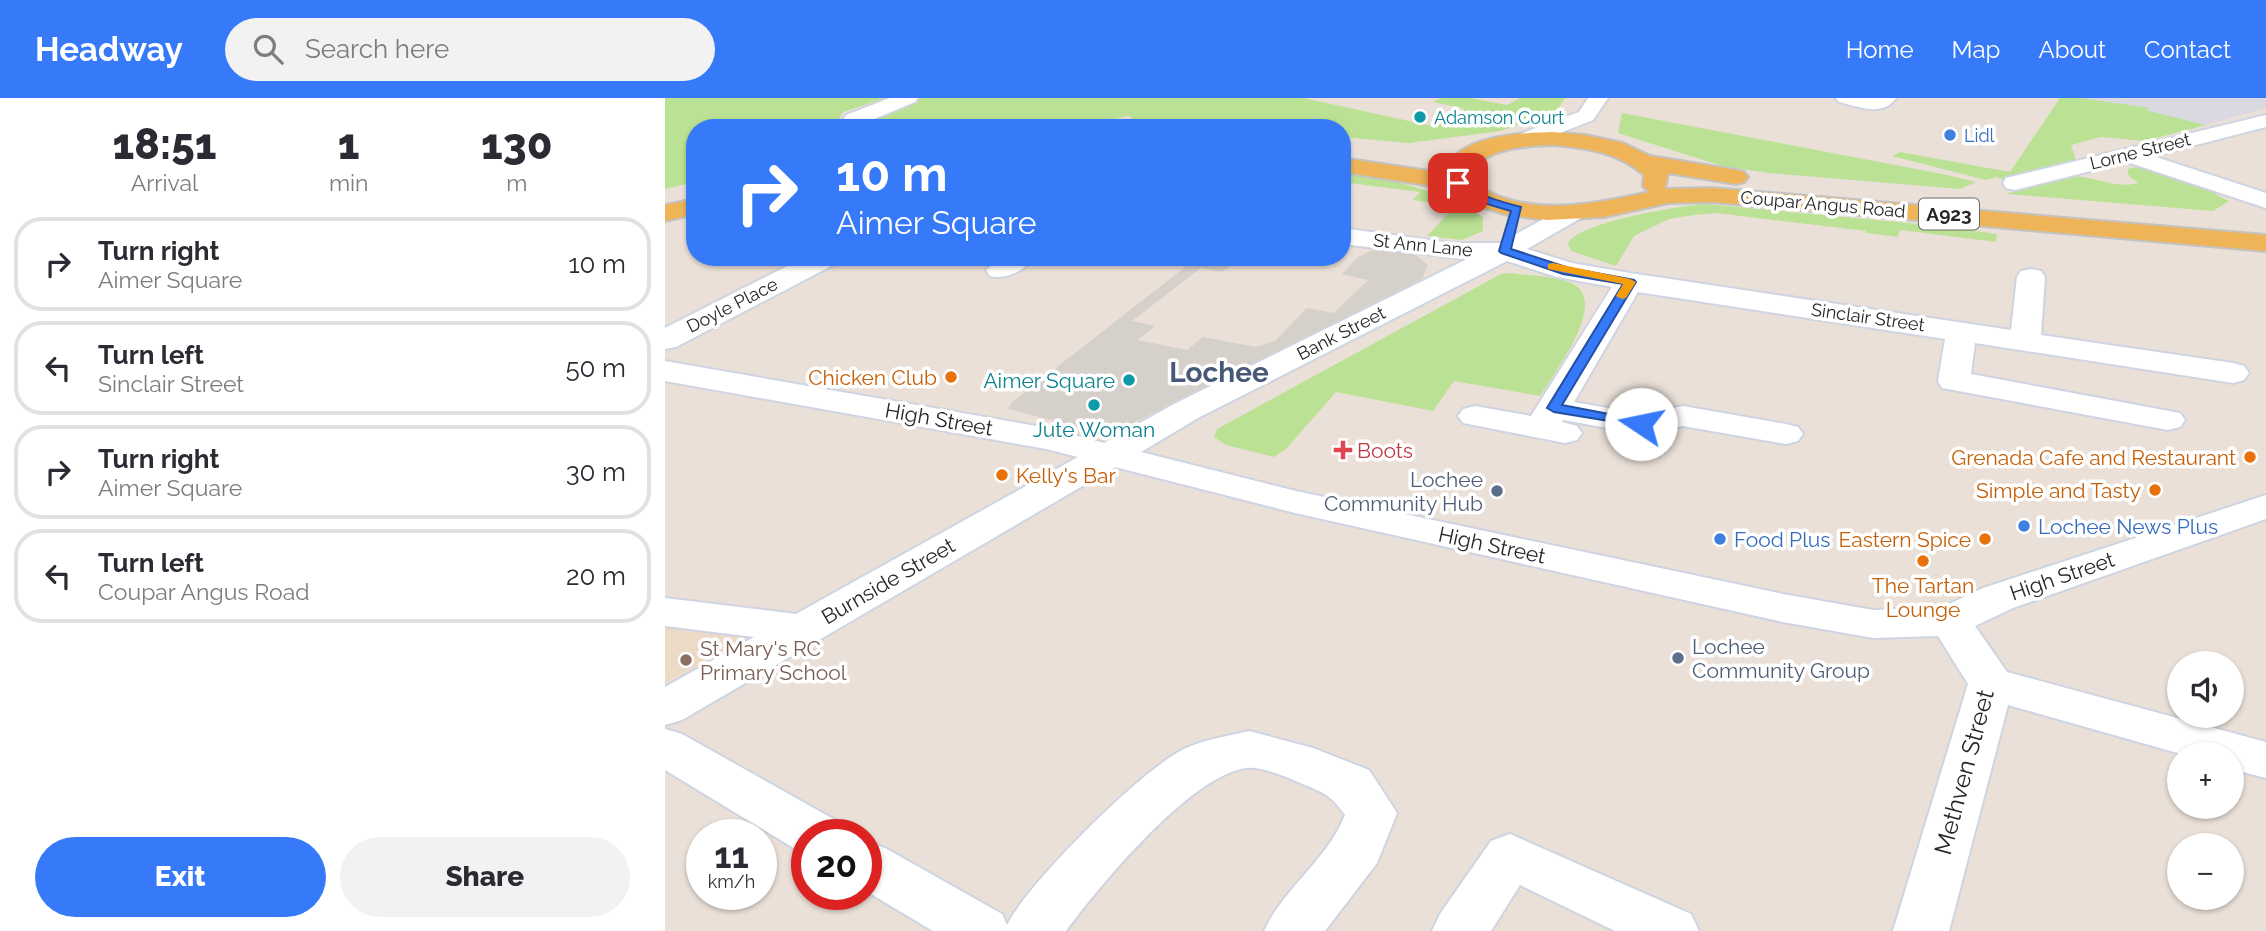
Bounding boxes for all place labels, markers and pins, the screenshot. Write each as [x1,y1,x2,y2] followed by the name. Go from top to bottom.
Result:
[1434,107,1564,128] place label: Adamson Court
[1412,109,1428,125] marker: Adamson Court
[1964,125,1995,146] place label: Lidl
[1942,127,1958,143] marker: Lidl
[1428,153,1488,213] pin
[808,365,937,390] place label: Chicken Club
[983,368,1115,393] place label: Aimer Square
[943,369,959,385] marker: Chicken Club
[1121,372,1137,388] marker: Aimer Square
[1086,397,1102,413] marker: Jute Woman
[1033,417,1155,442] place label: Jute Woman
[1357,438,1413,463] place label: Boots
[1335,442,1351,458] marker: Boots
[1951,445,2236,470] place label: Grenada Cafe and Restaurant
[2242,449,2258,465] marker: Grenada Cafe and Restaurant
[1016,463,1117,488] place label: Kelly's Bar
[994,467,1010,483] marker: Kelly's Bar
[1324,467,1483,516] place label: Lochee Community Hub
[1976,478,2141,503] place label: Simple and Tasty
[2147,482,2163,498] marker: Simple and Tasty
[1489,483,1505,499] marker: Lochee Community Hub
[2038,514,2218,539] place label: Lochee News Plus
[2016,518,2032,534] marker: Lochee News Plus
[1734,527,1830,552] place label: Food Plus
[1839,527,1971,552] place label: Eastern Spice
[1712,531,1728,547] marker: Food Plus
[1977,531,1993,547] marker: Eastern Spice
[1915,553,1931,569] marker: The Tartan Lounge
[1872,573,1974,622] place label: The Tartan Lounge
[1692,634,1870,683] place label: Lochee Community Group
[700,636,847,685] place label: St Mary's RC Primary School
[1670,650,1686,666] marker: Lochee Community Group
[678,652,694,668] marker: St Mary's RC Primary School

